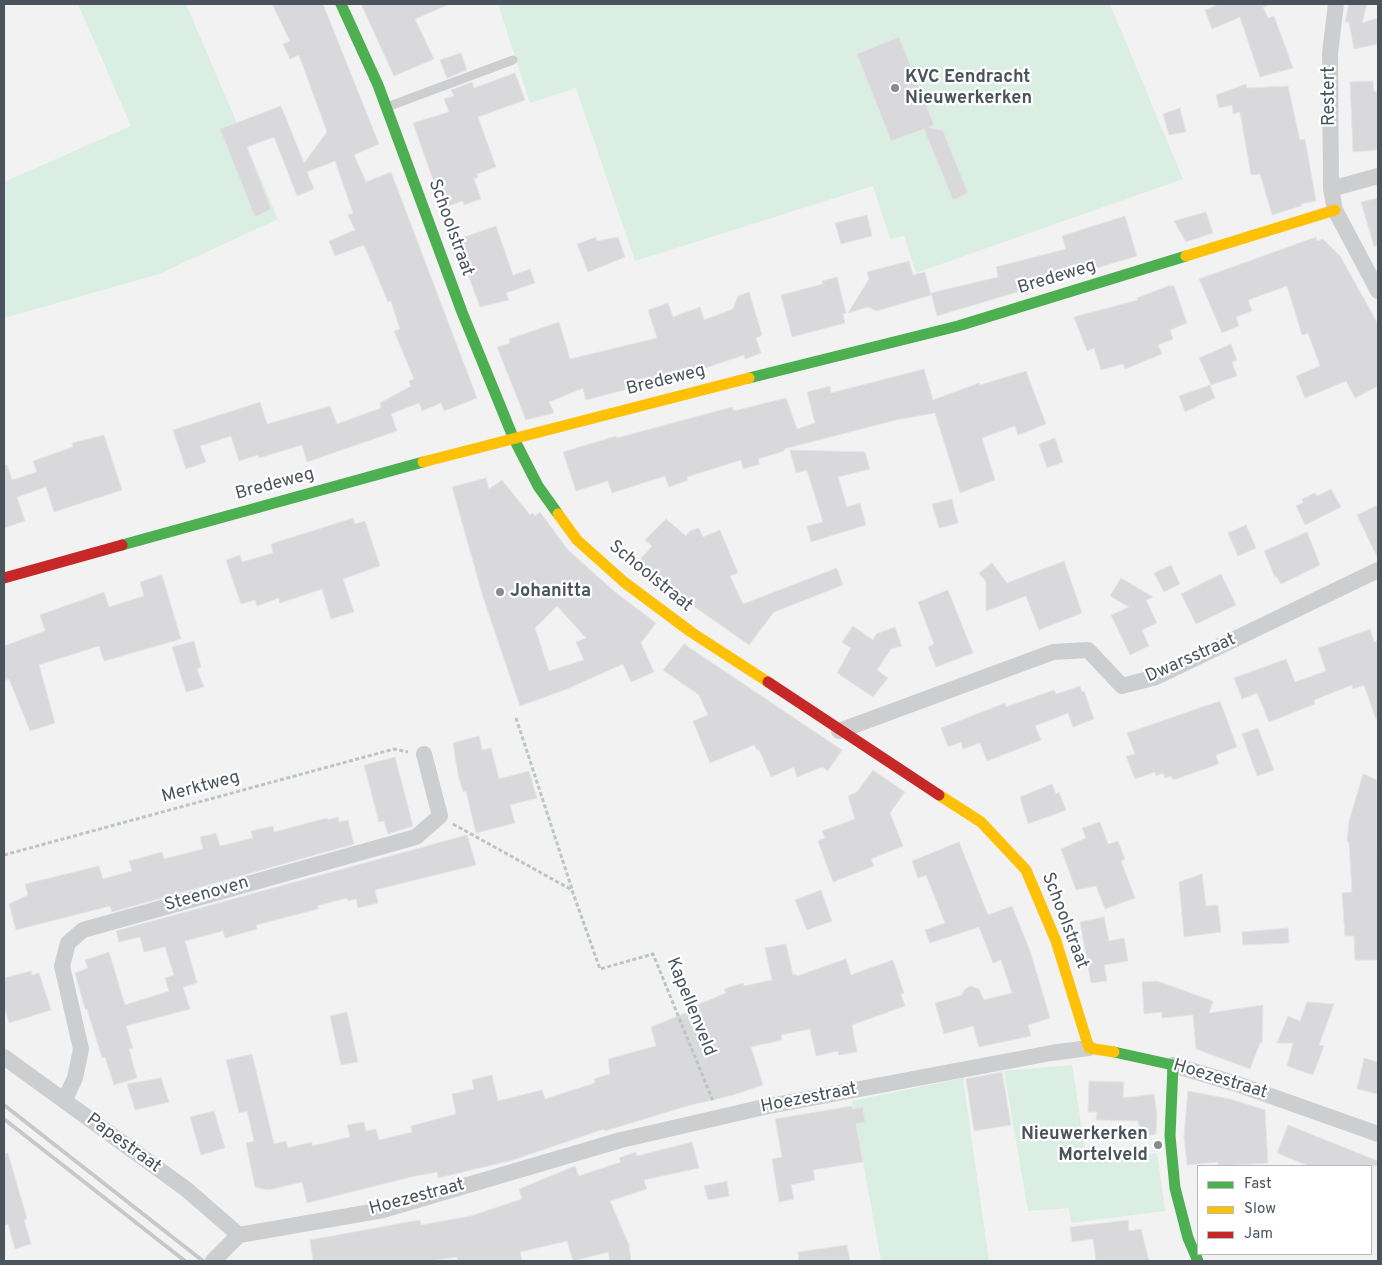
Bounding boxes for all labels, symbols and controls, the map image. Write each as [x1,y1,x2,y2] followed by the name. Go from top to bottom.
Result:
[1319,66,1341,126] street label: Restert
[905,67,1032,110] place label: KVC Eendracht Nieuwerkerken
[889,82,901,94] marker: KVC Eendracht Nieuwerkerken
[422,177,478,279] street label: Schoolstraat
[1015,256,1099,300] street label: Bredeweg
[624,361,708,401] street label: Bredeweg
[233,464,317,506] street label: Bredeweg
[604,537,696,617] street label: Schoolstraat
[510,581,591,603] place label: Johanitta
[494,586,506,598] marker: Johanitta
[1143,630,1239,688] street label: Dwarsstraat
[160,767,242,809] street label: Merktweg
[1036,870,1092,972] street label: Schoolstraat
[162,873,252,917] street label: Steenoven
[660,955,720,1059] street label: Kapellenveld
[1170,1055,1270,1105] street label: Hoezestraat
[759,1079,859,1119] street label: Hoezestraat
[81,1110,165,1178] street label: Papestraat
[1021,1124,1148,1166] place label: Nieuwerkerken Mortelveld
[1152,1139,1164,1151] marker: Nieuwerkerken Mortelveld
[1197,1165,1372,1255] legend
[367,1175,467,1221] street label: Hoezestraat
[1244,1175,1272,1194] text: Fast
[1244,1200,1276,1219] text: Slow
[1244,1225,1273,1244] text: Jam

